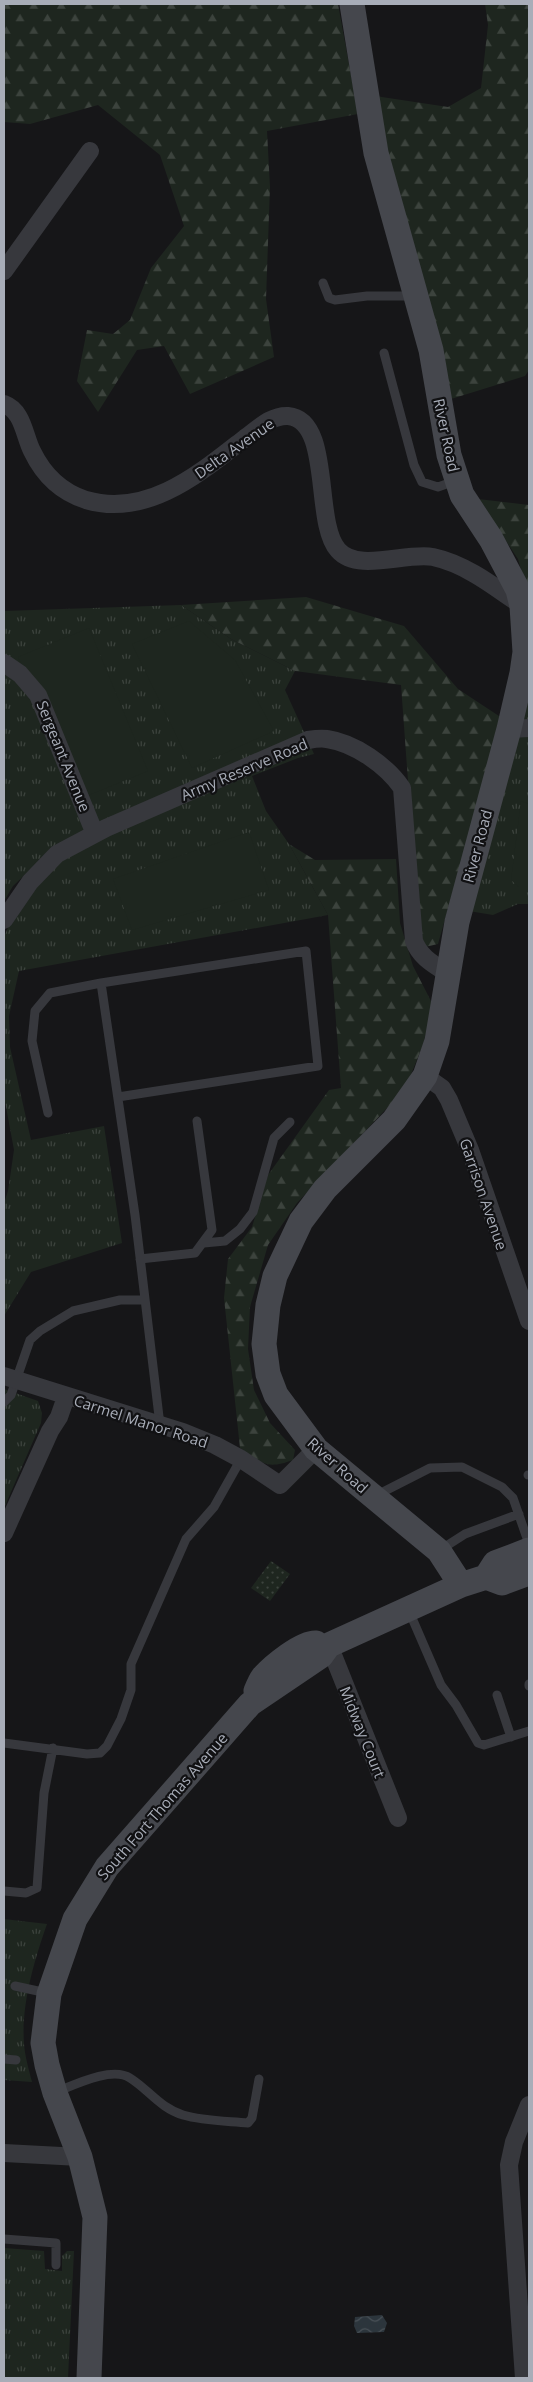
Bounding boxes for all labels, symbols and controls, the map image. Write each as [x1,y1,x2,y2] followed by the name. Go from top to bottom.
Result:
[429,396,465,474] street label: River Road
[190,413,278,483] street label: Delta Avenue
[33,697,95,815] street label: Sergeant Avenue
[178,733,310,805] street label: Army Reserve Road
[458,807,496,885] street label: River Road
[456,1136,512,1252] street label: Garrison Avenue
[71,1390,211,1452] street label: Carmel Manor Road
[304,1433,372,1497] street label: River Road
[336,1683,390,1781] street label: Midway Court
[92,1728,232,1884] street label: South Fort Thomas Avenue

